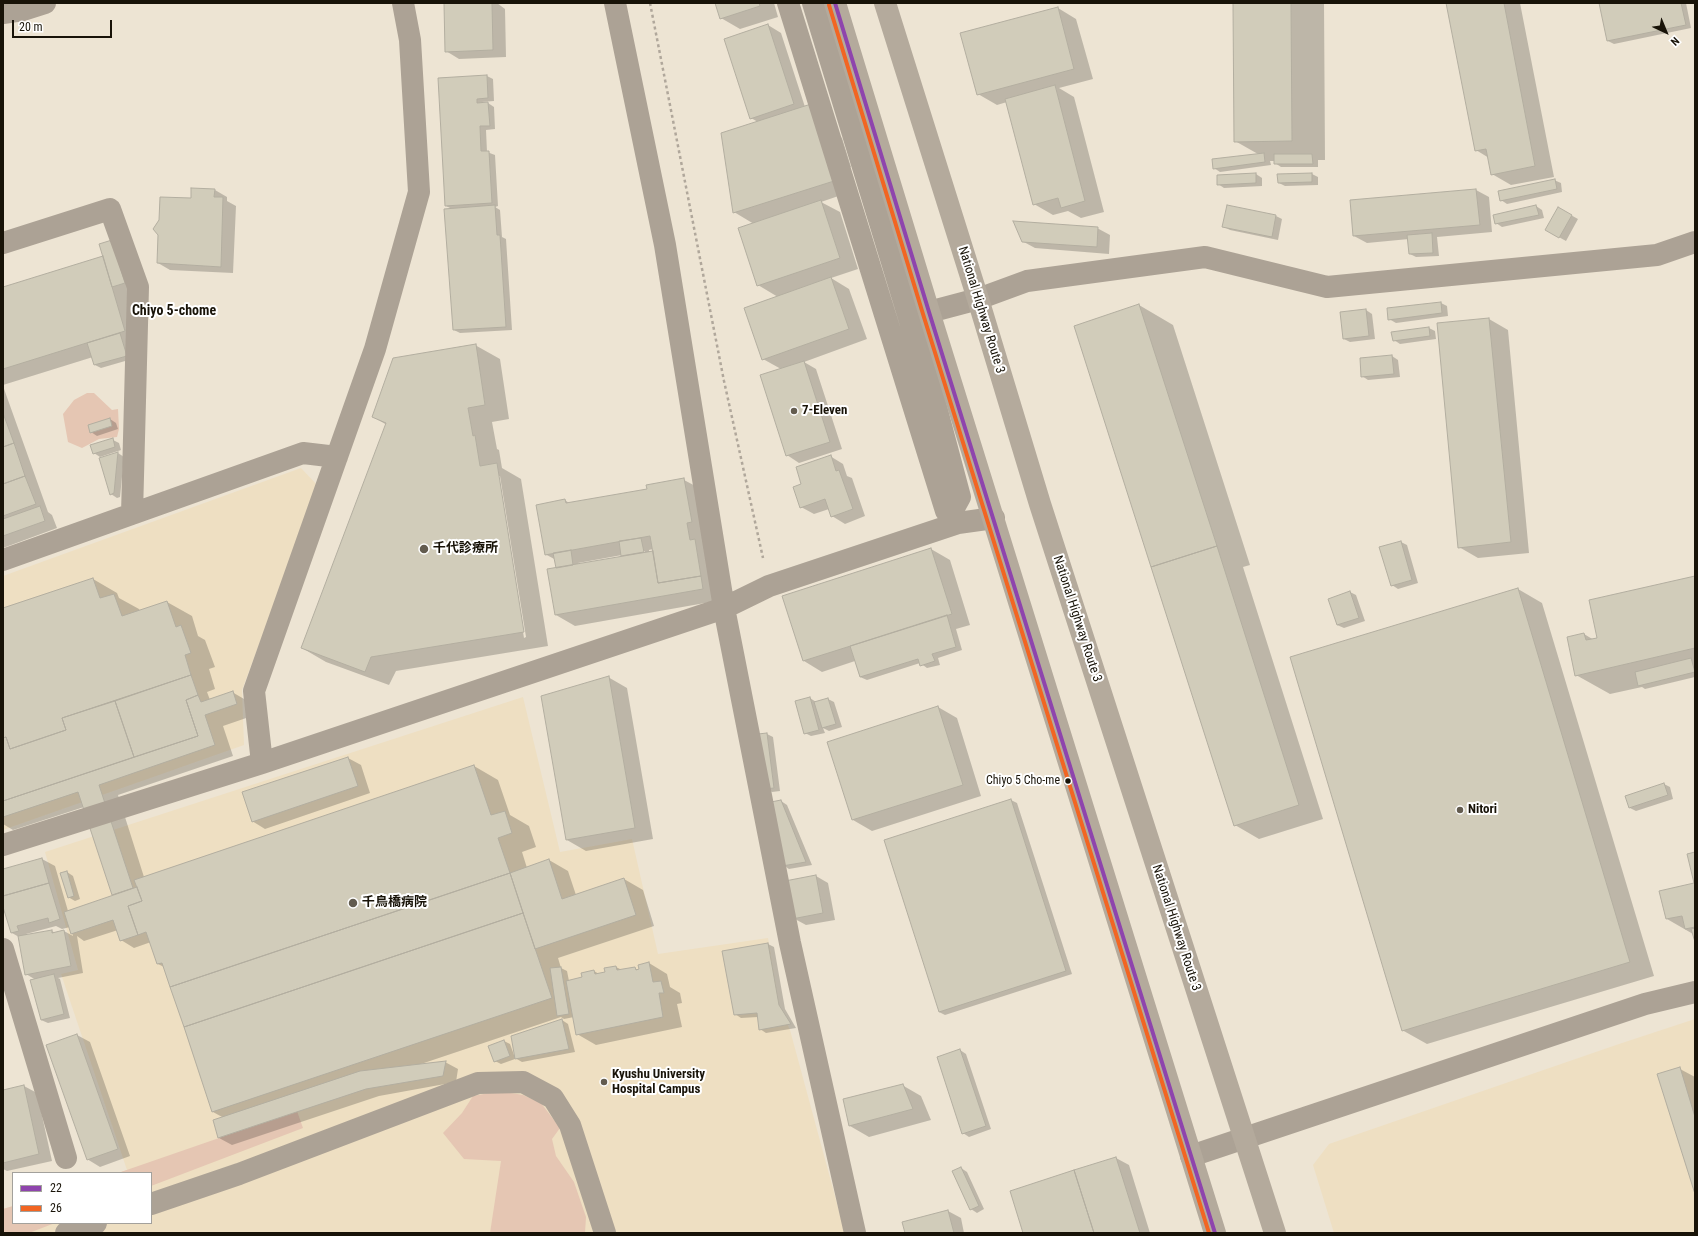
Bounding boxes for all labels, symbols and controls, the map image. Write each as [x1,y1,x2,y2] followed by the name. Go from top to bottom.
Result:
[14,12,114,38] scale bar
[1646,12,1686,52] north arrow
[19,20,43,34] text: 20 m
[1668,34,1682,48] text: N
[954,245,1008,375] street label: National Highway Route 3
[132,303,216,319] district label: Chiyo 5-chome
[802,403,847,419] place label: 7-Eleven
[789,406,799,416] marker: 7-Eleven
[433,541,498,557] place label: 千代診療所
[418,543,430,555] marker: 千代診療所
[1049,554,1105,684] street label: National Highway Route 3
[986,774,1060,788] place label: Chiyo 5 Cho-me
[1063,776,1073,786] marker: Chiyo 5 Cho-me
[1468,802,1497,818] place label: Nitori
[1455,805,1465,815] marker: Nitori
[1148,863,1204,993] street label: National Highway Route 3
[362,895,427,911] place label: 千鳥橋病院
[347,897,359,909] marker: 千鳥橋病院
[612,1067,705,1098] place label: Kyushu University Hospital Campus
[599,1077,609,1087] marker: Kyushu University Hospital Campus
[12,1172,152,1224] legend
[50,1181,62,1195] text: 22
[50,1201,62,1215] text: 26

